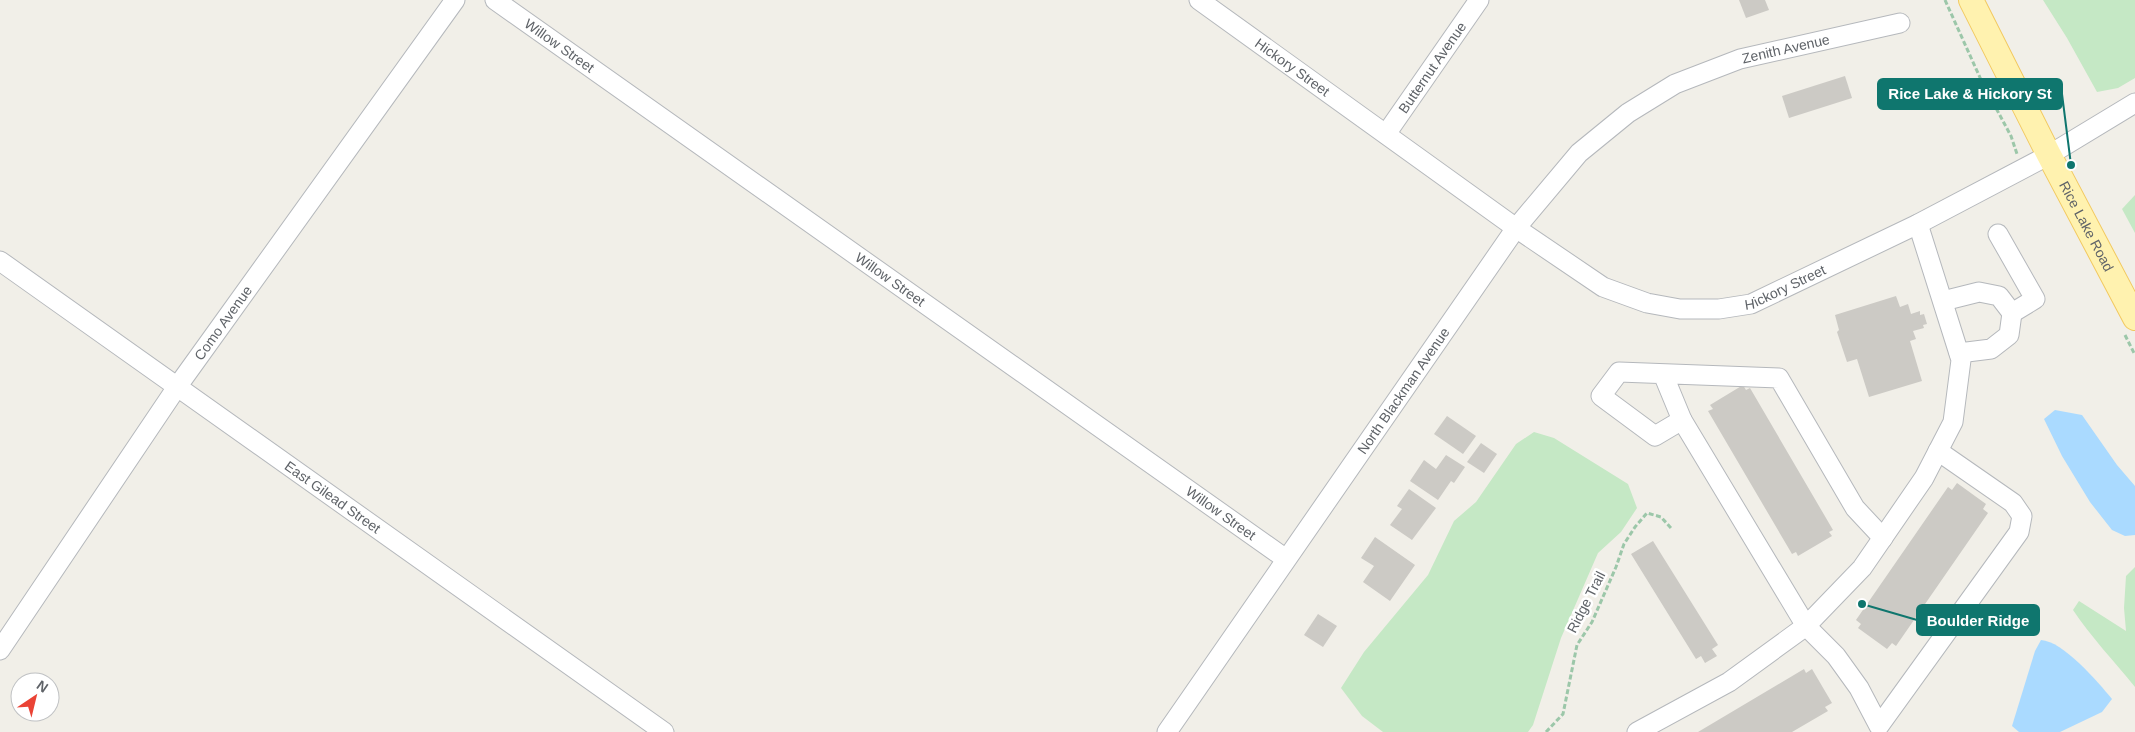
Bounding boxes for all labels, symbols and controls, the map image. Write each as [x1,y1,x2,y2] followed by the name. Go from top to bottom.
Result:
[521,15,598,76] street label: Willow Street
[1395,19,1469,116] street label: Butternut Avenue
[1740,31,1831,66] street label: Zenith Avenue
[1252,35,1333,99] street label: Hickory Street
[1878,79,2062,109] callout: Rice Lake & Hickory St
[1888,85,2052,102] text: Rice Lake & Hickory St
[2056,178,2117,274] street label: Rice Lake Road
[852,249,928,310] street label: Willow Street
[1743,261,1828,313] street label: Hickory Street
[191,282,255,363] street label: Como Avenue
[1354,324,1453,457] street label: North Blackman Avenue
[282,458,384,537] street label: East Gilead Street
[1183,483,1259,543] street label: Willow Street
[1564,569,1608,635] street label: Ridge Trail
[1917,605,2039,635] callout: Boulder Ridge
[1927,612,2029,629] text: Boulder Ridge
[10,672,60,722] north arrow
[34,677,51,696] text: N

